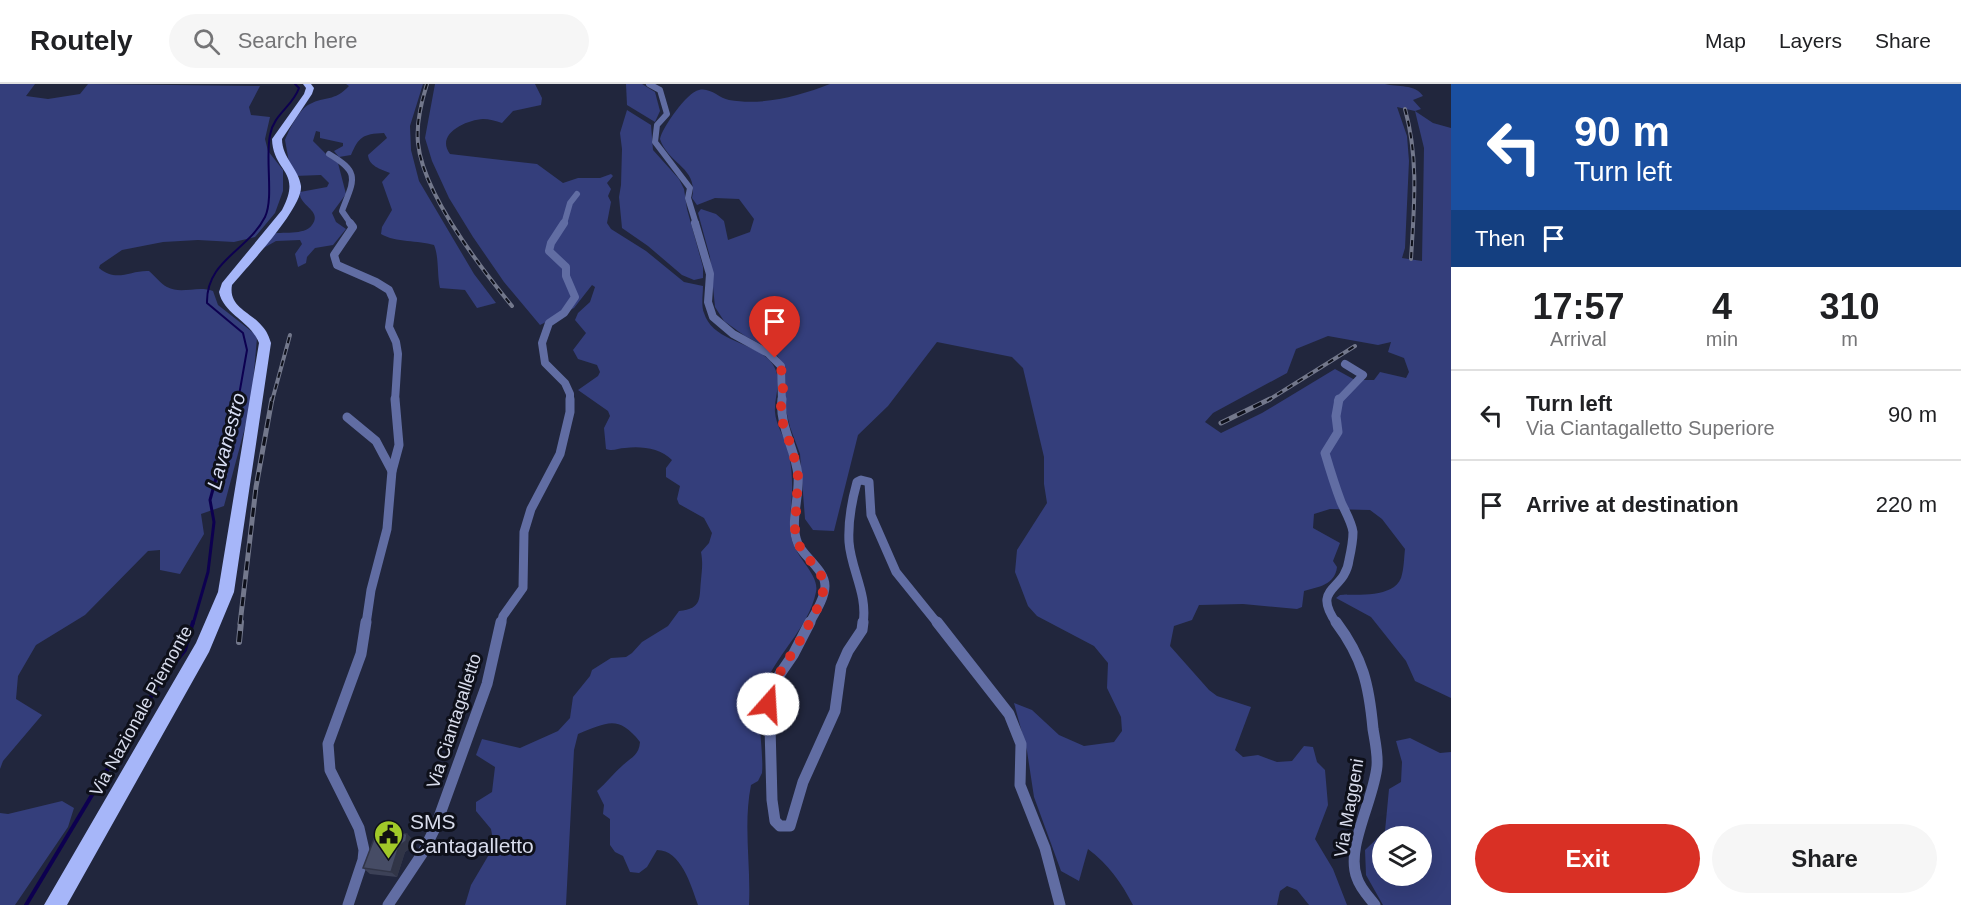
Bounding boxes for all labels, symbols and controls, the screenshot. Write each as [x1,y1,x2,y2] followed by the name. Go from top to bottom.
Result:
[169,14,589,68] search box
[30,25,133,56] text: Routely
[190,25,223,58] icon: search
[238,28,358,53] text: Search here
[1705,29,1746,52] text: Map
[1779,29,1842,52] text: Layers
[1875,29,1931,52] text: Share
[1475,108,1553,186] icon: left
[1574,108,1670,155] text: 90 m
[1574,157,1672,187] text: Turn left
[1537,222,1570,255] icon: arrive
[1475,226,1525,251] text: Then
[1532,286,1624,327] text: 17:57
[1712,286,1732,327] text: 4
[1819,286,1880,327] text: 310
[749,296,800,358] pin
[758,305,791,338] icon: arrive
[1550,328,1607,350] text: Arrival
[1706,328,1738,350] text: min
[1841,328,1858,350] text: m
[203,390,249,492] water label: Lavanestro
[1526,391,1612,416] text: Turn left
[1475,399,1508,432] icon: left
[1888,402,1937,427] text: 90 m
[1526,417,1775,439] text: Via Ciantagalletto Superiore
[1475,489,1508,522] icon: arrive
[1526,492,1739,517] text: Arrive at destination
[1876,492,1937,517] text: 220 m
[86,622,196,800] street label: Via Nazionale Piemonte
[423,651,485,791] street label: Via Ciantagalletto
[736,672,800,736] position arrow
[1330,757,1368,859] street label: Via Maggeni
[410,810,534,857] place label: SMS Cantagalletto
[373,818,405,860] public building icon: SMS Cantagalletto
[1475,824,1700,893] button: Exit
[1712,824,1937,893] button: Share
[1372,826,1432,886] map controls
[1372,826,1432,886] button: layers

